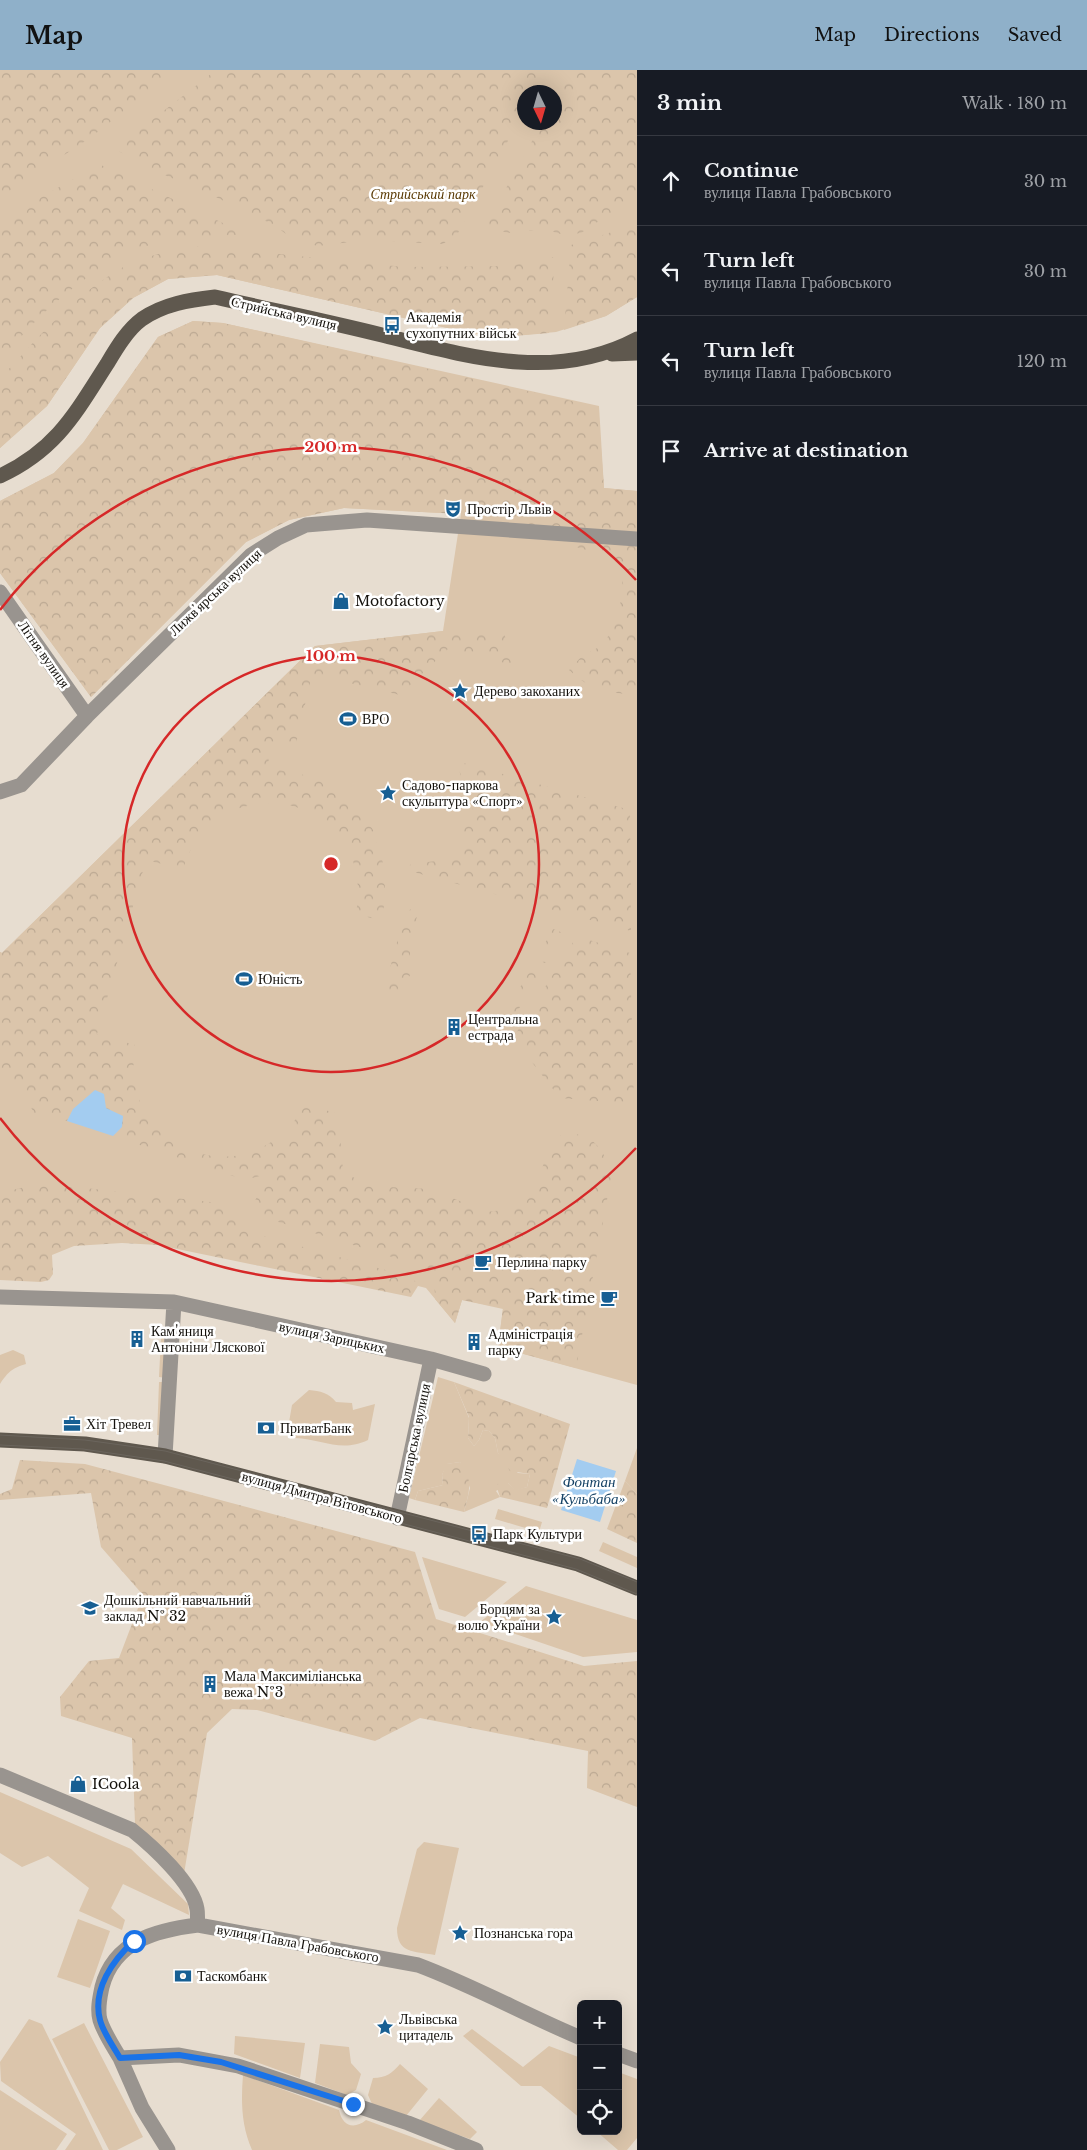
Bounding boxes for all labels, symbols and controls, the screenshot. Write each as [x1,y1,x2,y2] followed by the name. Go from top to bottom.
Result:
[25,21,83,50] text: Map
[814,24,856,46] text: Map
[884,24,980,46] text: Directions
[1008,24,1062,46] text: Saved
[517,85,562,130] north arrow
[657,90,722,116] text: 3 min
[962,93,1067,113] text: Walk · 180 m
[704,159,799,182] text: Continue
[657,167,685,195] icon: ahead
[1024,171,1067,191] text: 30 m
[704,182,892,202] text: вулиця Павла Грабовського
[370,185,476,203] park label: Стрийський парк
[704,249,795,272] text: Turn left
[657,257,685,285] icon: left
[1024,261,1067,281] text: 30 m
[704,272,892,292] text: вулиця Павла Грабовського
[229,292,339,334] street label: Стрийська вулиця
[406,308,517,342] place label: Академія сухопутних військ
[382,315,402,335] bus stop icon: Академія сухопутних військ
[704,339,795,362] text: Turn left
[657,347,685,375] icon: left
[1017,351,1067,371] text: 120 m
[704,362,892,382] text: вулиця Павла Грабовського
[305,437,358,456] text: 200 m
[657,437,685,465] icon: arrive
[704,439,908,462] text: Arrive at destination
[443,499,463,519] theatre icon: Простір Львів
[467,500,552,518] place label: Простір Львів
[165,544,265,639] street label: Лижвʼярська вулиця
[331,591,351,611] shop icon: Motofactory
[355,592,445,610] place label: Motofactory
[14,617,74,692] street label: Літня вулиця
[306,646,356,665] text: 100 m
[450,681,470,701] place icon: Дерево закоханих
[474,682,580,700] place label: Дерево закоханих
[338,709,358,729] sports icon: ВРО
[362,710,389,728] place label: ВРО
[402,776,523,810] place label: Садово-паркова скульптура «Спорт»
[378,783,398,803] place icon: Садово-паркова скульптура «Спорт»
[322,855,340,873] centre of rings
[234,969,254,989] sports icon: Юність
[258,970,303,988] place label: Юність
[468,1010,539,1044] place label: Центральна естрада
[444,1017,464,1037] building icon: Центральна естрада
[473,1252,493,1272] cafe icon: Перлина парку
[497,1253,587,1271] place label: Перлина парку
[599,1288,619,1308] cafe icon: Park time
[526,1289,595,1307] place label: Park time
[277,1317,387,1357] street label: вулиця Зарицьких
[151,1322,265,1356] place label: Кам'яниця Антоніни Ляскової
[488,1325,573,1359] place label: Адміністрація парку
[127,1329,147,1349] building icon: Кам'яниця Антоніни Ляскової
[464,1332,484,1352] building icon: Адміністрація парку
[394,1381,434,1494] street label: Болгарська вулиця
[62,1414,82,1434] office icon: Хіт Тревел
[86,1415,151,1433] place label: Хіт Тревел
[256,1418,276,1438] bank icon: ПриватБанк
[280,1419,352,1437] place label: ПриватБанк
[240,1467,404,1527] street label: вулиця Дмитра Вітовського
[552,1472,626,1508] water label: Фонтан «Кульбаба»
[469,1524,489,1544] bus stop icon: Парк Культури
[493,1525,583,1543] place label: Парк Культури
[104,1591,251,1625] place label: Дошкільний навчальний заклад № 32
[80,1598,100,1618] school or university icon: Дошкільний навчальний заклад № 32
[458,1600,541,1634] place label: Борцям за волю України
[544,1607,564,1627] place icon: Борцям за волю України
[224,1667,362,1701] place label: Мала Максиміліанська вежа №3
[200,1674,220,1694] building icon: Мала Максиміліанська вежа №3
[68,1774,88,1794] shop icon: ICoola
[92,1775,140,1793] place label: ICoola
[216,1920,380,1966] street label: вулиця Павла Грабовського
[450,1923,470,1943] place icon: Познанська гора
[474,1924,574,1942] place label: Познанська гора
[123,1930,146,1953] route start
[173,1966,193,1986] bank icon: Таскомбанк
[197,1967,267,1985] place label: Таскомбанк
[577,2000,622,2135] map controls
[577,2000,622,2045] button: +
[399,2010,458,2044] place label: Львівська цитадель
[375,2017,395,2037] place icon: Львівська цитадель
[577,2045,622,2090] button: −
[577,2090,622,2135] button: locate
[342,2093,365,2116] route end

